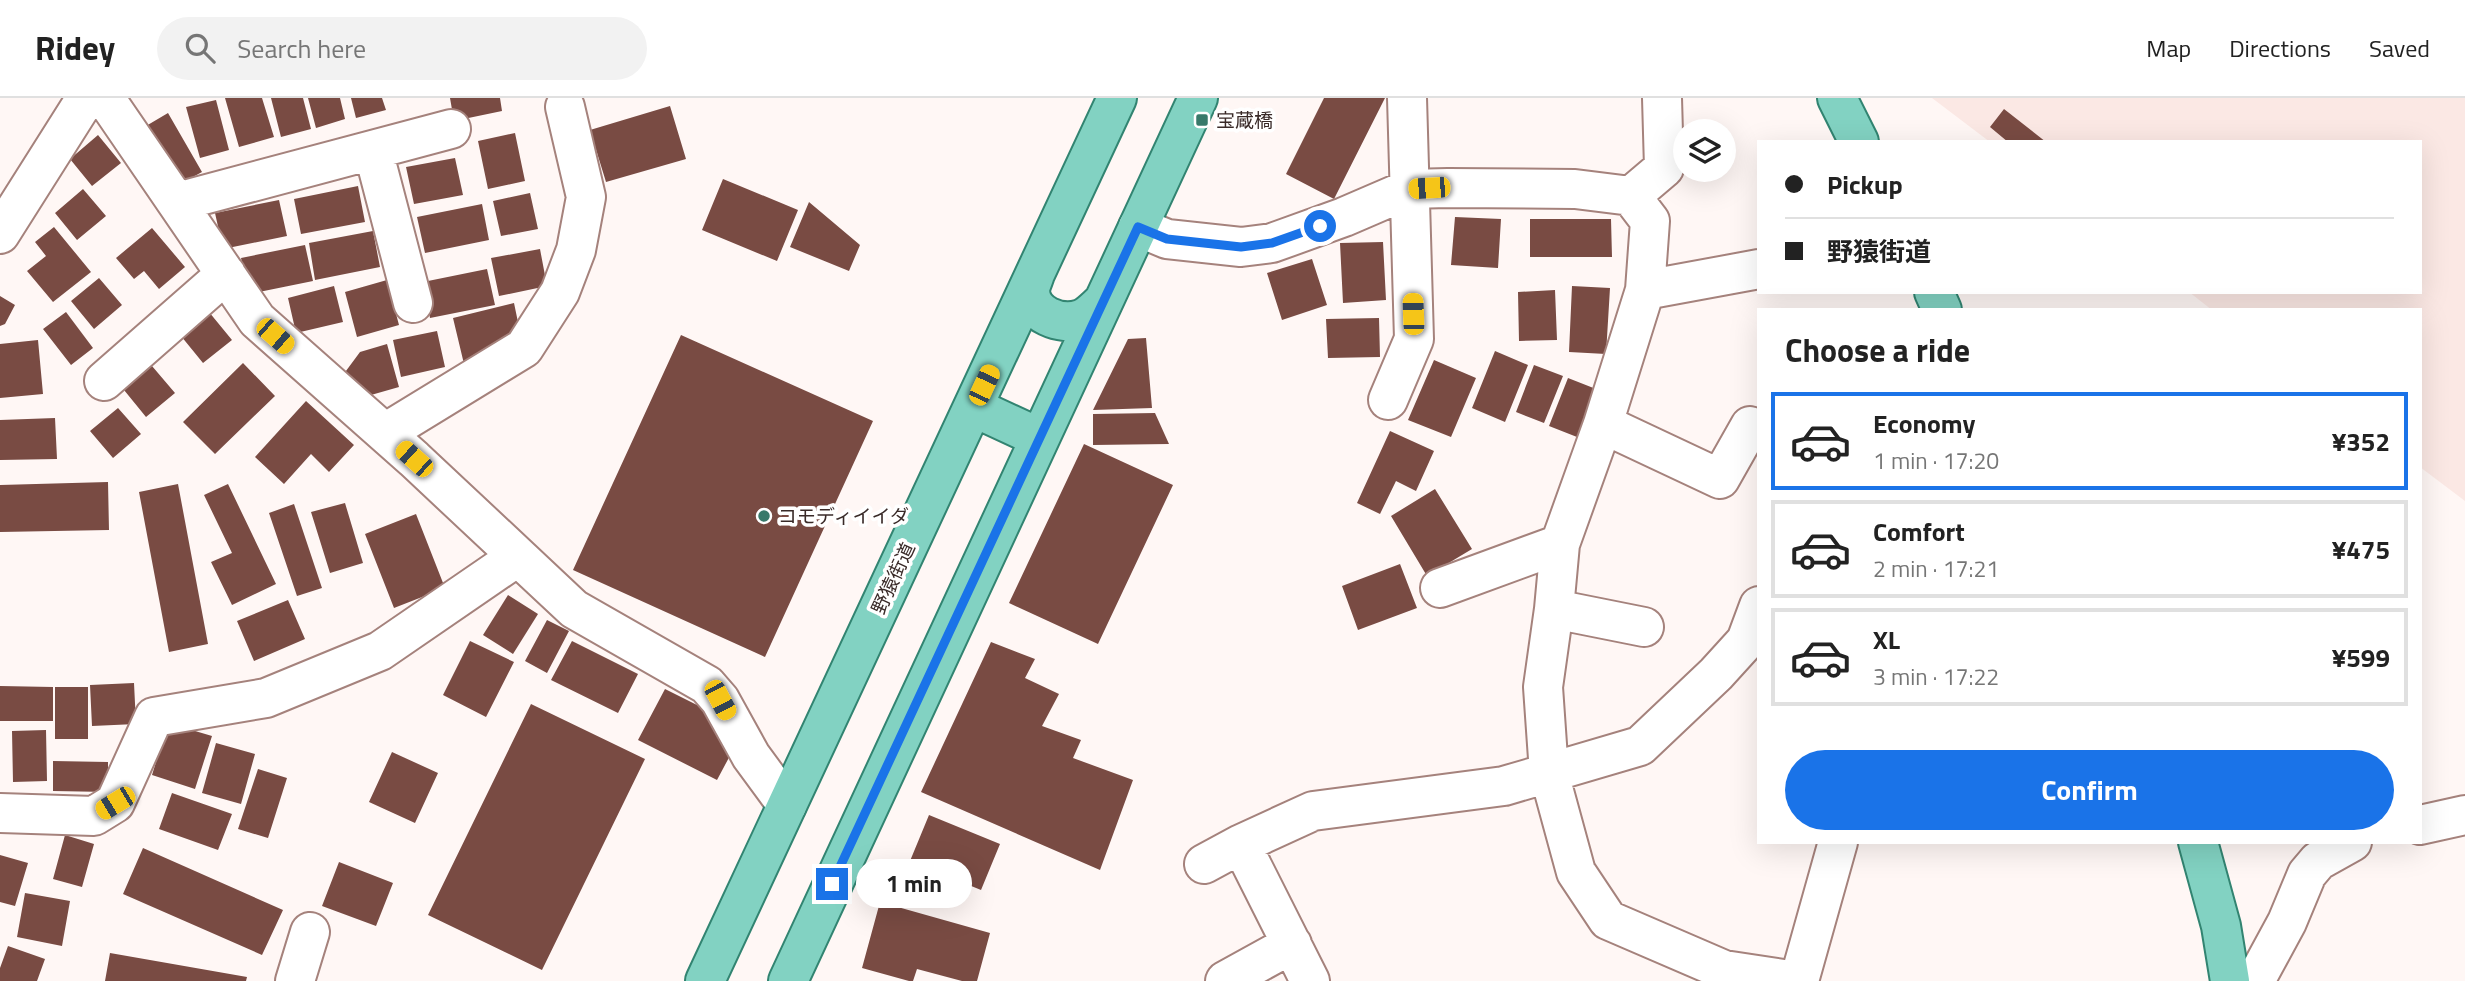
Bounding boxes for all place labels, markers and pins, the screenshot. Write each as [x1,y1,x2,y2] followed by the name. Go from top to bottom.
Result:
[1216,105,1273,134] place label: 宝蔵橋
[1194,112,1210,128] marker: 宝蔵橋
[778,501,909,530] place label: コモディイイダ
[756,508,772,524] marker: コモディイイダ

